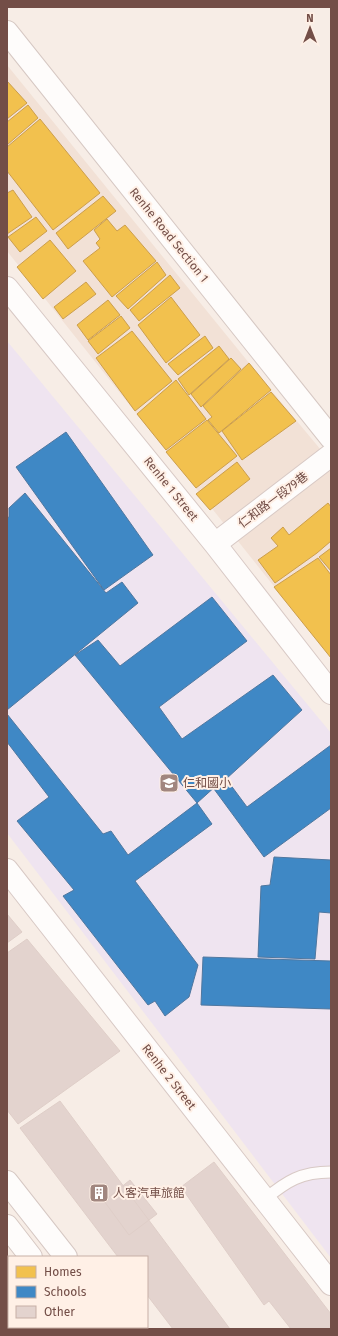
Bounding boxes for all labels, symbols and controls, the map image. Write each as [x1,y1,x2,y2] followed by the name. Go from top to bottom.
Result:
[290,8,330,48] north arrow
[306,12,314,25] text: N
[127,185,211,285] street label: Renhe Road Section 1
[141,454,202,524] street label: Renhe 1 Street
[235,469,311,531] street label: 仁和路一段79巷
[158,772,180,794] school or university icon: 仁和國小
[183,776,231,790] place label: 仁和國小
[139,1042,199,1113] street label: Renhe 2 Street
[88,1182,110,1204] building icon: 人客汽車旅館
[113,1186,185,1200] place label: 人客汽車旅館
[8,1256,148,1328] legend
[44,1265,82,1279] text: Homes
[44,1285,87,1299] text: Schools
[44,1305,75,1319] text: Other

